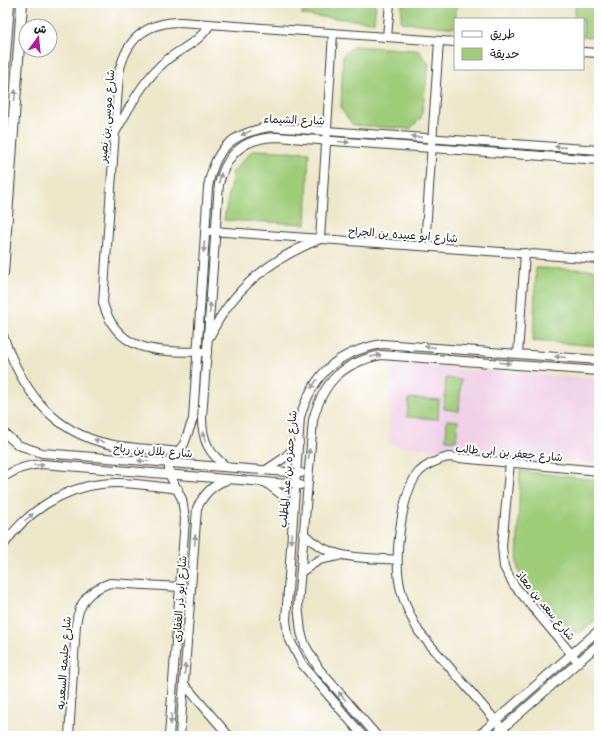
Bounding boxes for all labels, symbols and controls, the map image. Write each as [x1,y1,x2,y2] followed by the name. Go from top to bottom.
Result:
[18,18,58,58] north arrow
[33,18,49,38] text: ش
[454,18,584,70] legend
[490,24,515,42] text: طريق
[490,44,519,62] text: حديقة
[93,69,120,164] street label: شارع موسى بن نصير
[12,89,19,101] one-way arrow
[263,109,325,130] street label: شارع الشيماء
[240,130,252,136] one-way arrow
[410,134,422,141] one-way arrow
[338,139,350,146] one-way arrow
[554,144,566,151] one-way arrow
[218,172,224,185] one-way arrow
[348,222,458,247] street label: شارع ابو عبيده بن الجراح
[200,241,207,253] one-way arrow
[207,302,214,314] one-way arrow
[424,344,437,351] one-way arrow
[370,353,382,359] one-way arrow
[554,353,566,360] one-way arrow
[499,360,511,367] one-way arrow
[311,378,318,390] one-way arrow
[273,410,302,529] street label: شارع حمزه بن عبد المطلب
[201,431,207,443] one-way arrow
[93,438,105,444] one-way arrow
[113,439,193,462] street label: شارع بلال بن رباح
[454,439,563,466] street label: شارع جعفر بن ابى طالب
[306,448,313,460] one-way arrow
[137,457,149,464] one-way arrow
[33,462,46,468] one-way arrow
[23,513,34,521] one-way arrow
[288,532,295,545] one-way arrow
[191,534,198,546] one-way arrow
[167,555,192,643] street label: شارع ابو ذر الغفارى
[512,566,580,644] street label: شارع سعد بن معاذ
[51,616,76,710] street label: شارع حليمه السعديه
[182,663,189,675] one-way arrow
[338,691,347,701] one-way arrow
[167,713,174,725] one-way arrow

